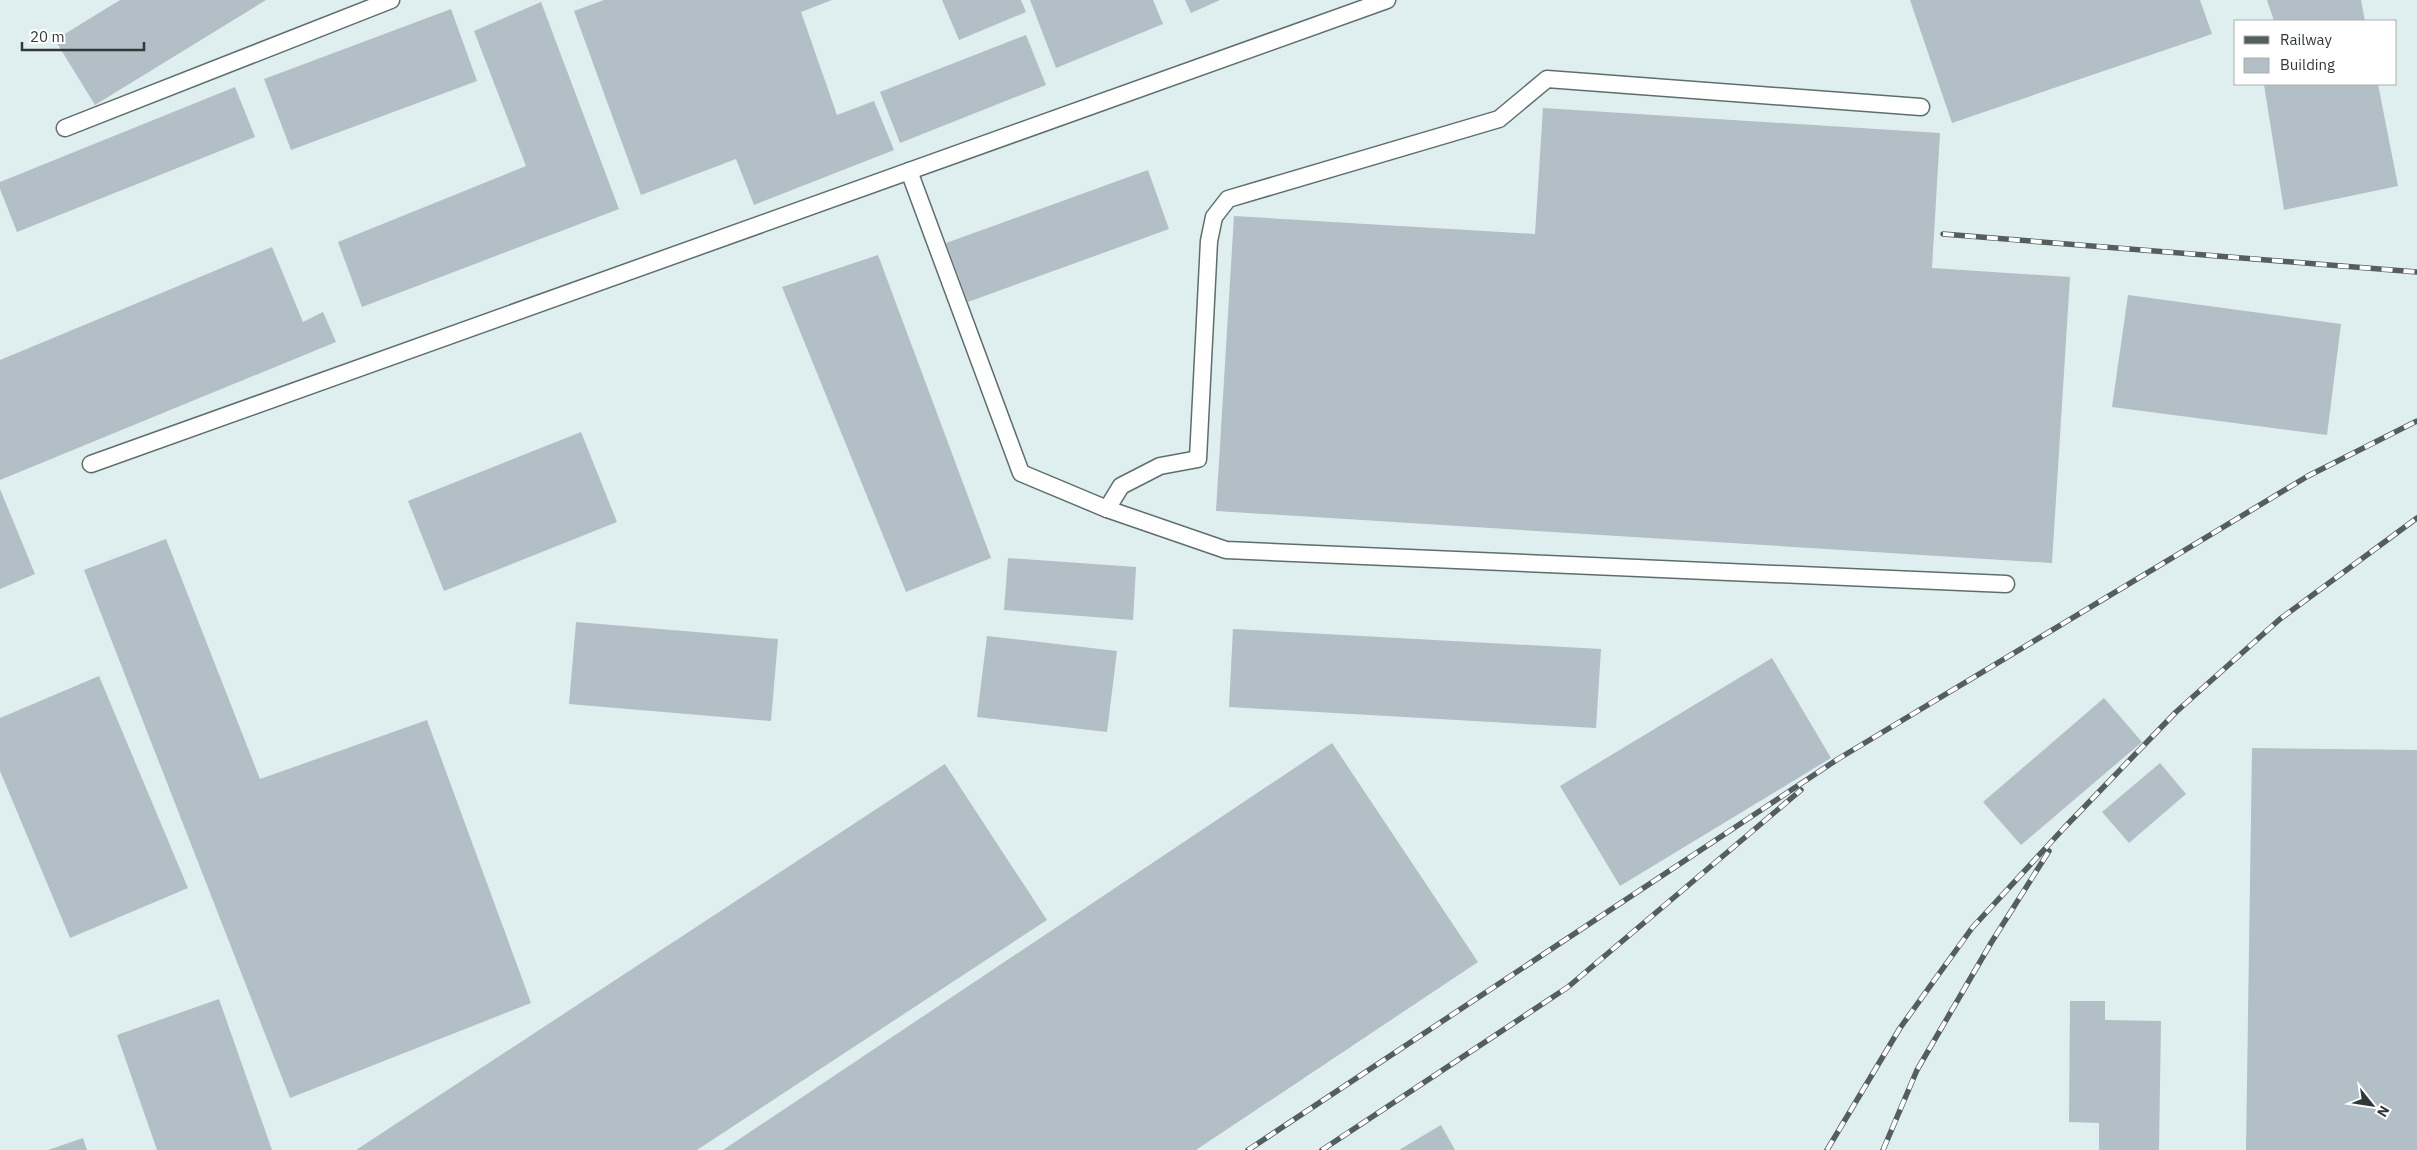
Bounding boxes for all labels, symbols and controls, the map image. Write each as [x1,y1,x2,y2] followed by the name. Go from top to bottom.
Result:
[22,20,145,52] scale bar
[2234,20,2397,85] legend
[30,27,65,46] text: 20 m
[2280,30,2333,49] text: Railway
[2280,55,2335,74] text: Building
[2347,1080,2397,1130] north arrow
[2373,1103,2394,1120] text: N

